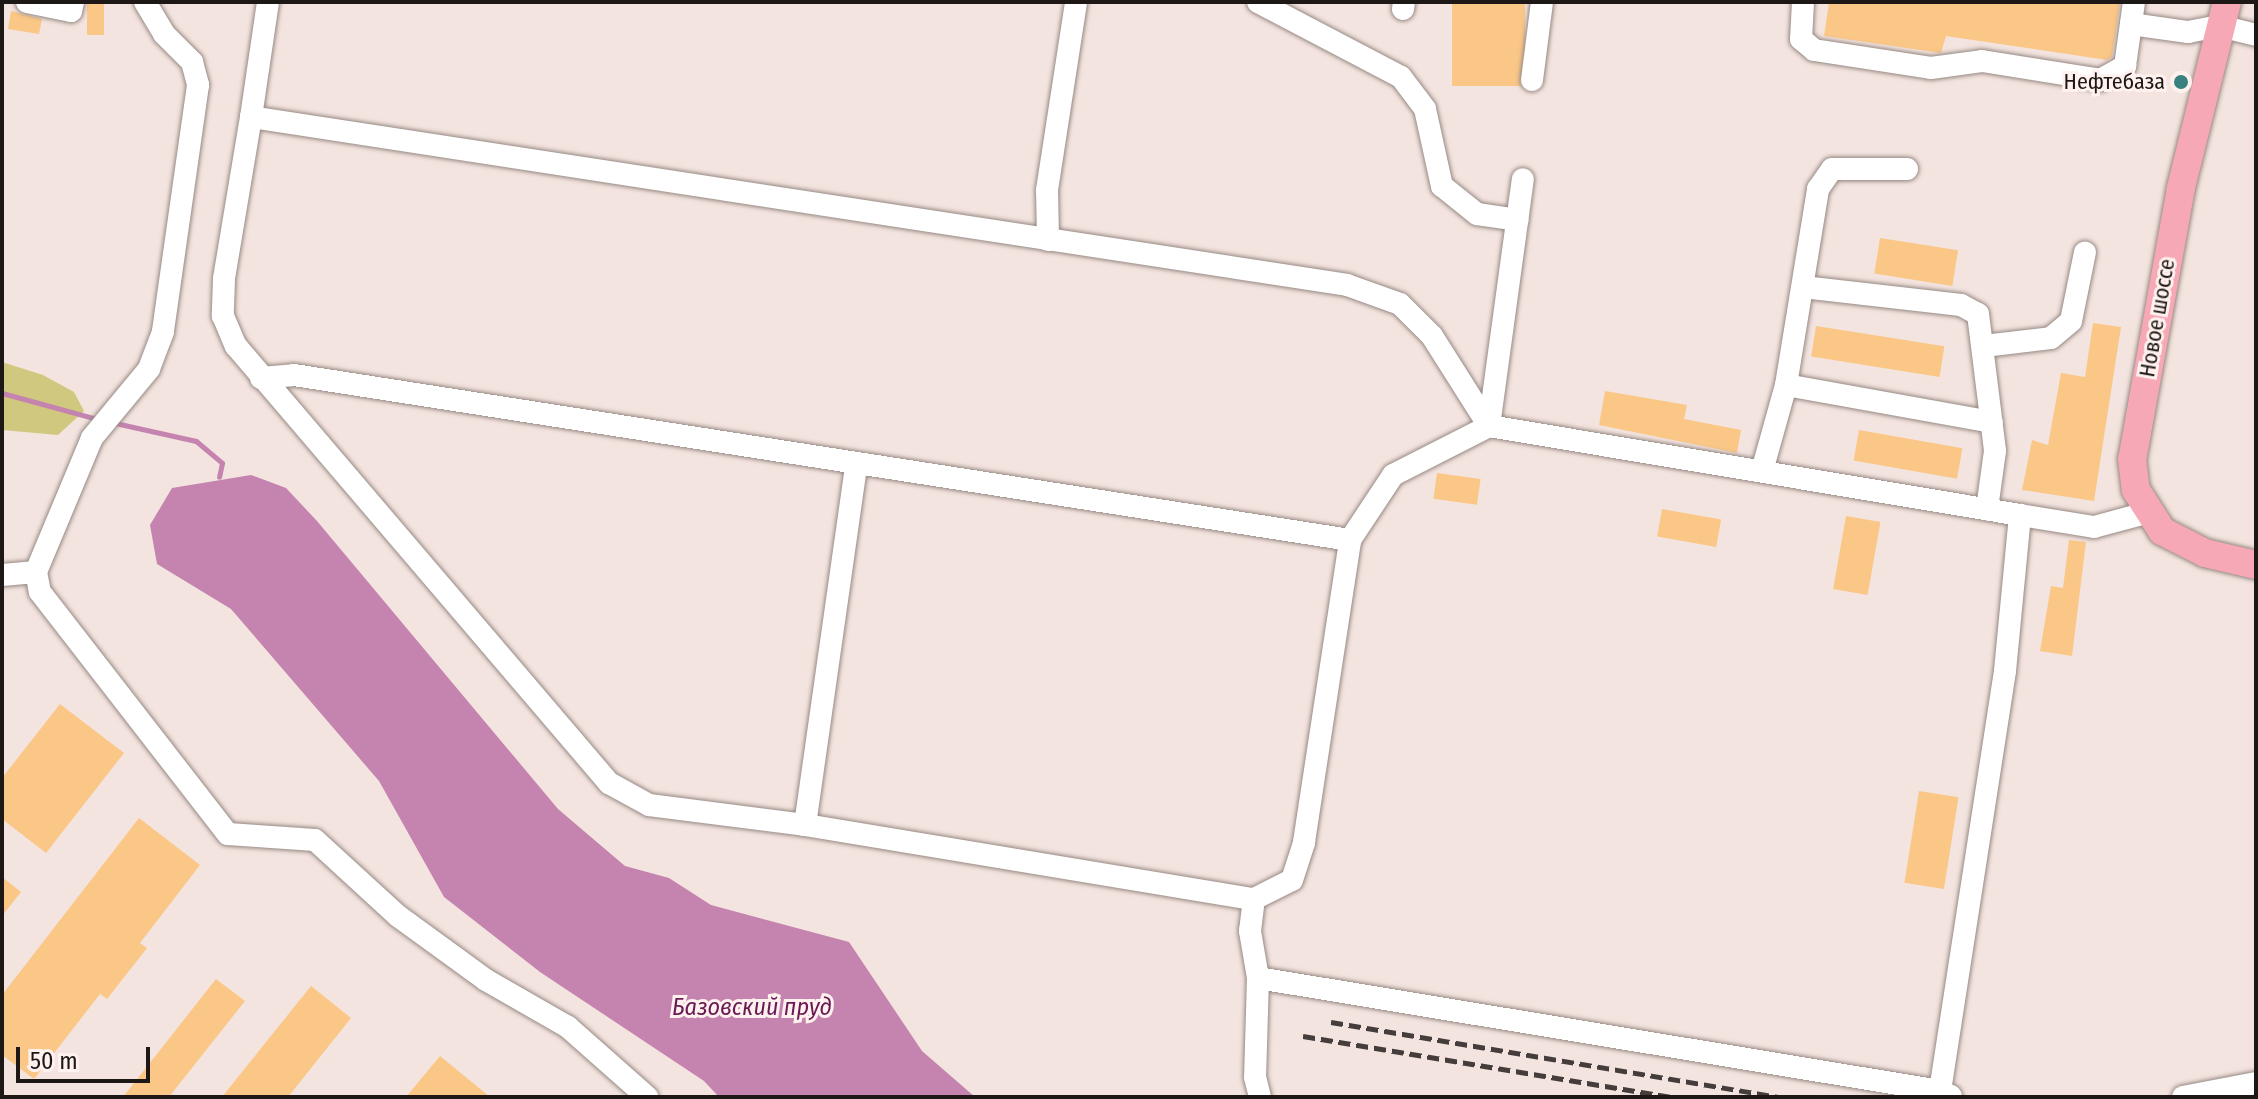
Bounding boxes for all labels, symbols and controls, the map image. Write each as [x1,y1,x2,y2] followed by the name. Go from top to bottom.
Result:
[2064,69,2165,95] place label: Нефтебаза
[2172,73,2190,91] marker: Нефтебаза
[2134,257,2180,379] street label: Новое шоссе
[672,994,832,1022] water label: Базовский пруд
[20,1031,154,1081] scale bar
[30,1047,78,1075] text: 50 m

